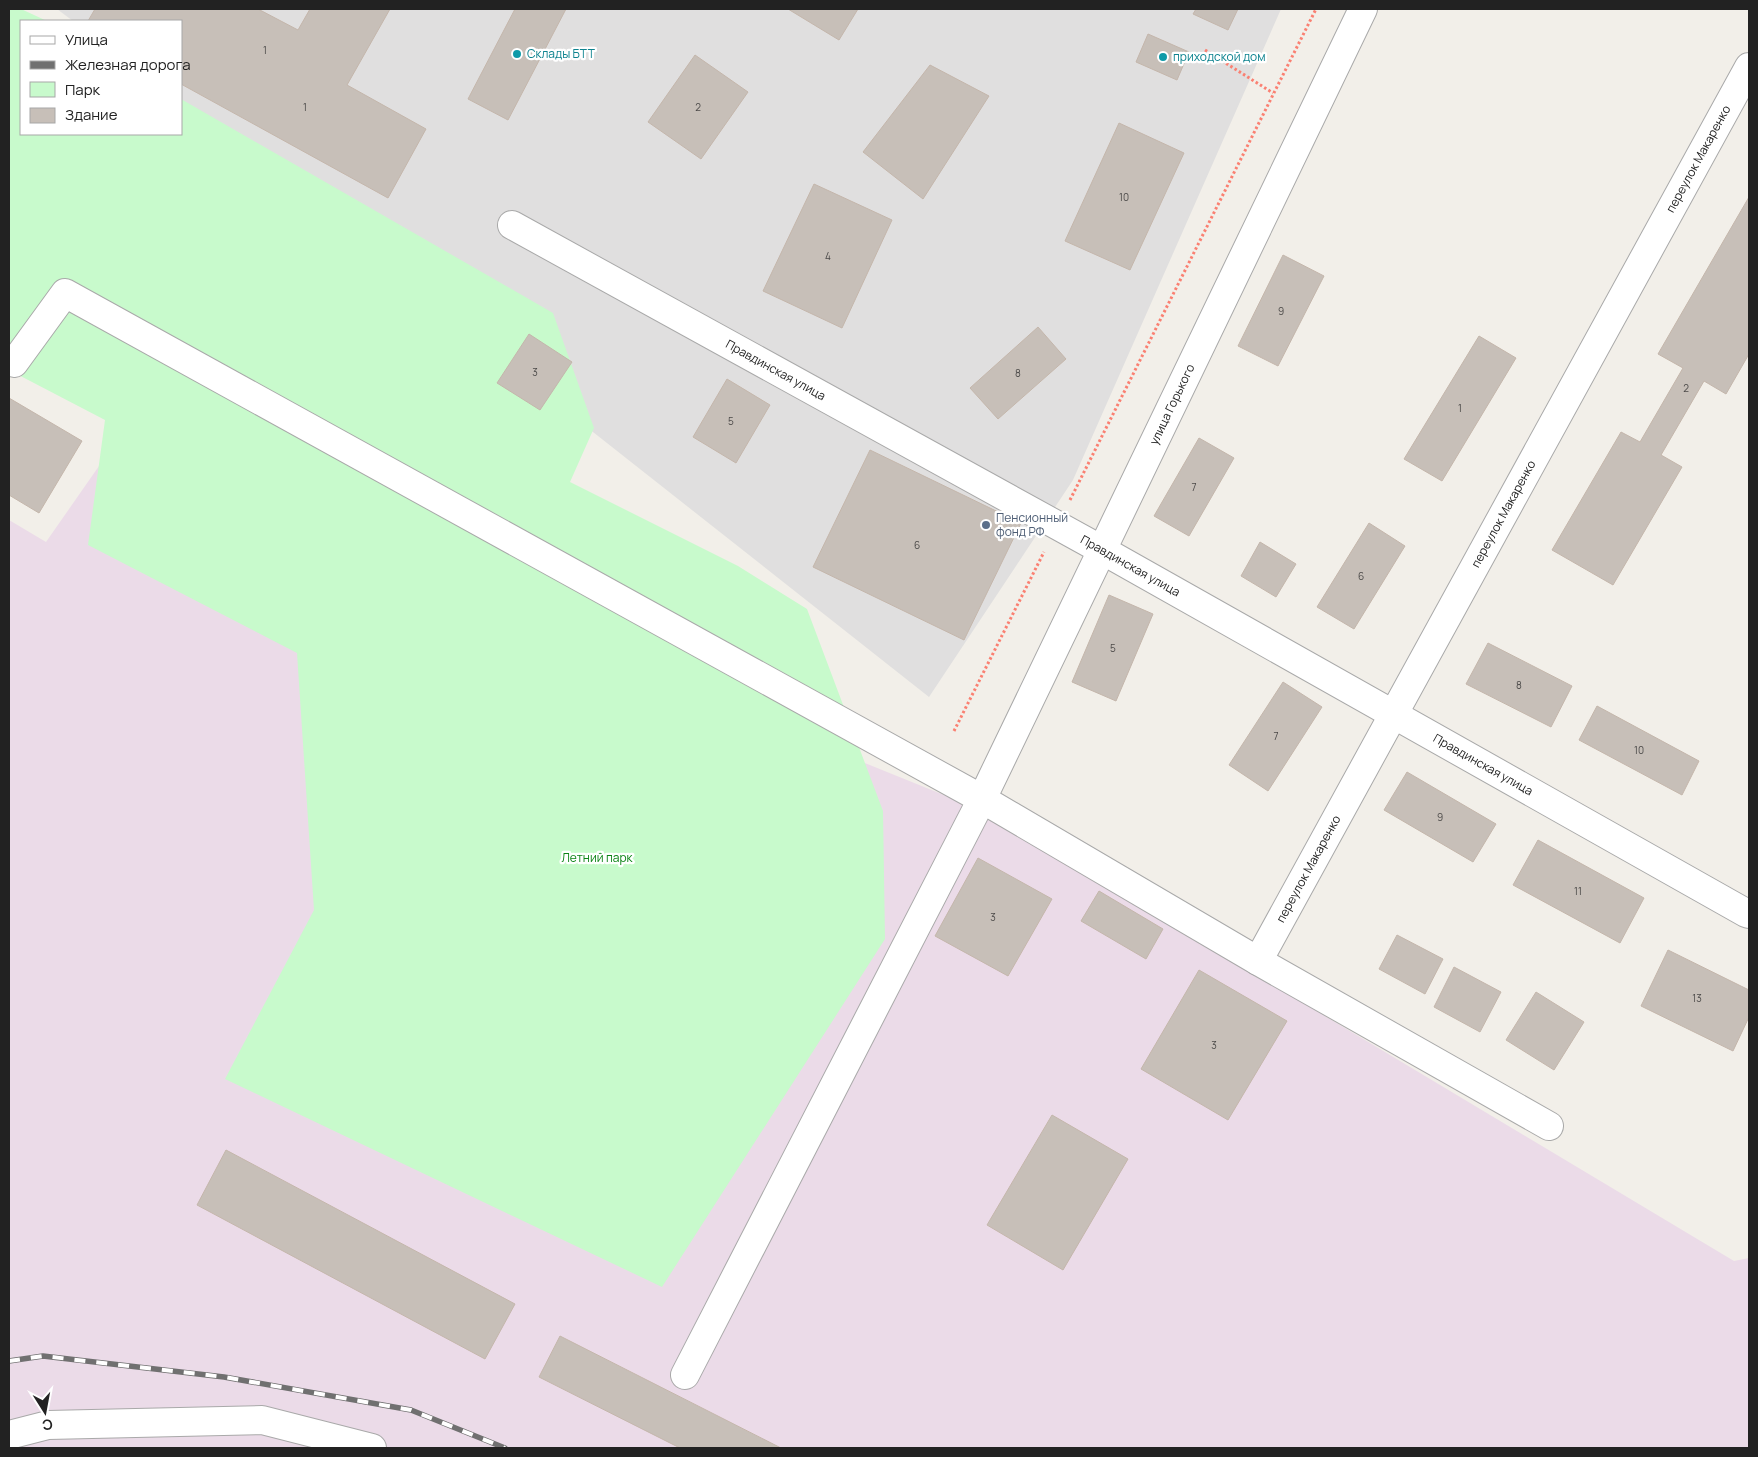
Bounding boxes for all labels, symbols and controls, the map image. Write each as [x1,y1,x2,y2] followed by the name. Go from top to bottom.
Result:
[20,20,182,135] legend
[65,29,108,50] text: Улица
[263,43,267,57] house number: 1
[527,45,596,62] place label: Склады БТТ
[511,48,523,60] marker: Склады БТТ
[1173,48,1266,65] place label: приходской дом
[1157,51,1169,63] marker: приходской дом
[65,54,190,75] text: Железная дорога
[65,79,101,100] text: Парк
[303,100,307,114] house number: 1
[695,100,701,114] house number: 2
[1662,102,1734,215] street label: переулок Макаренко
[65,104,118,125] text: Здание
[1119,190,1129,204] house number: 10
[825,249,831,263] house number: 4
[1278,304,1284,318] house number: 9
[723,335,829,404] street label: Правдинская улица
[1145,361,1199,448] street label: улица Горького
[532,365,538,379] house number: 3
[1015,366,1021,380] house number: 8
[1683,381,1689,395] house number: 2
[1458,401,1462,415] house number: 1
[728,414,734,428] house number: 5
[1467,457,1539,570] street label: переулок Макаренко
[1191,480,1197,494] house number: 7
[996,509,1068,540] place label: Пенсионный фонд РФ
[980,519,992,531] marker: Пенсионный фонд РФ
[1078,531,1183,600] street label: Правдинская улица
[914,538,920,552] house number: 6
[1358,569,1364,583] house number: 6
[1110,641,1116,655] house number: 5
[1516,678,1522,692] house number: 8
[1273,729,1279,743] house number: 7
[1430,729,1536,799] street label: Правдинская улица
[1634,743,1644,757] house number: 10
[1437,810,1443,824] house number: 9
[1272,812,1344,925] street label: переулок Макаренко
[561,849,634,866] park label: Летний парк
[1574,884,1582,898] house number: 11
[990,910,996,924] house number: 3
[1692,991,1702,1005] house number: 13
[1211,1038,1217,1052] house number: 3
[20,1387,70,1437] north arrow
[41,1415,54,1436] text: С

